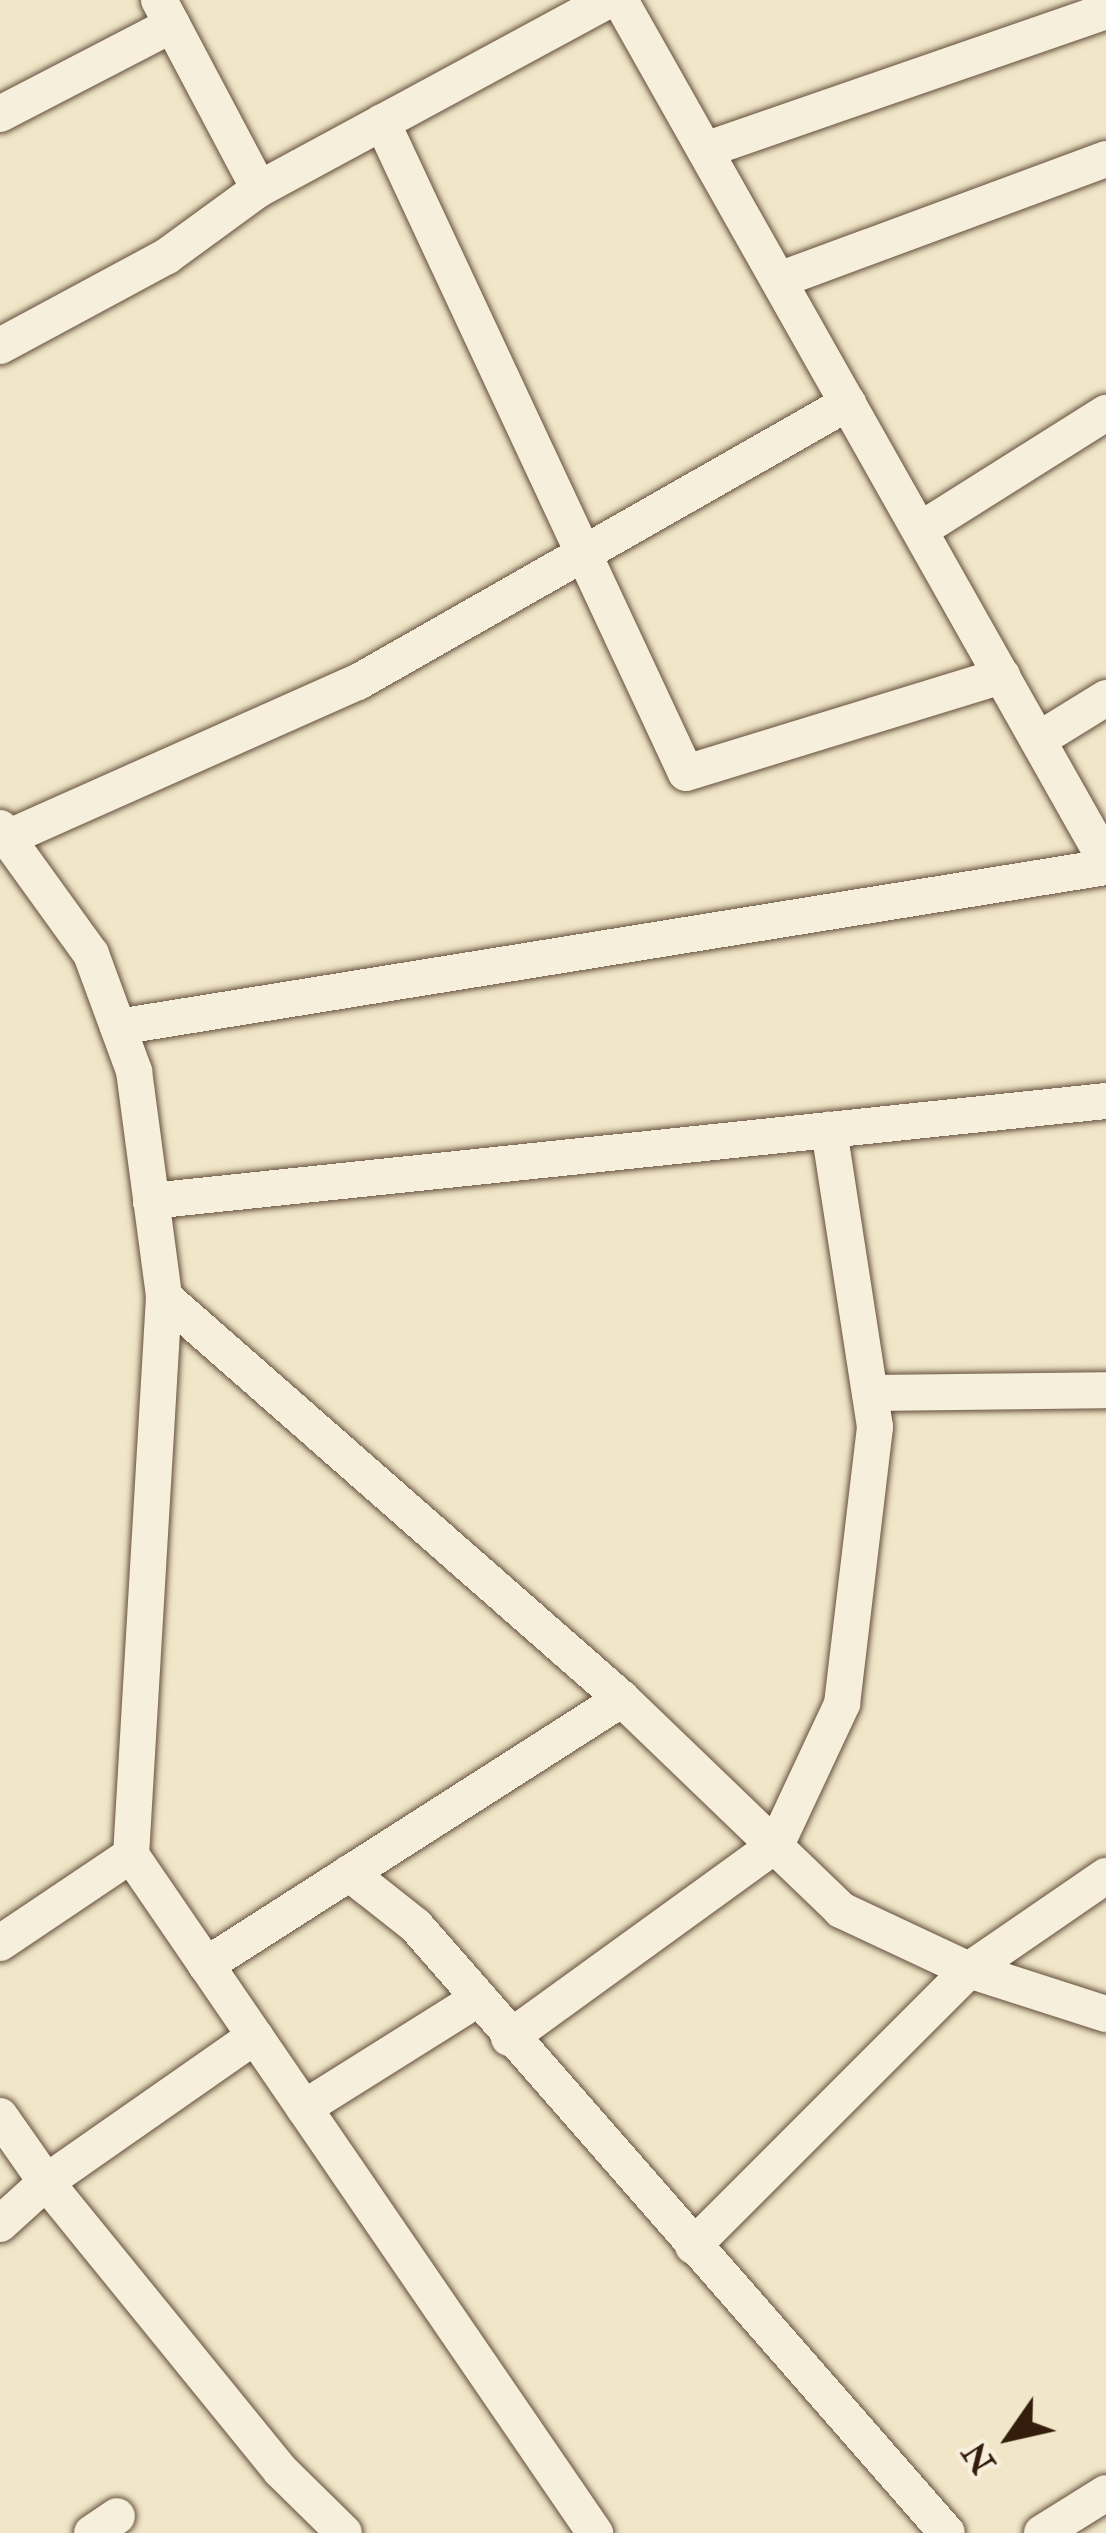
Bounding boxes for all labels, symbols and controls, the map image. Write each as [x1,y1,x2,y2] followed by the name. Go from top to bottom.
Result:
[950,2377,1070,2497] north arrow
[954,2434,1005,2481] text: N

